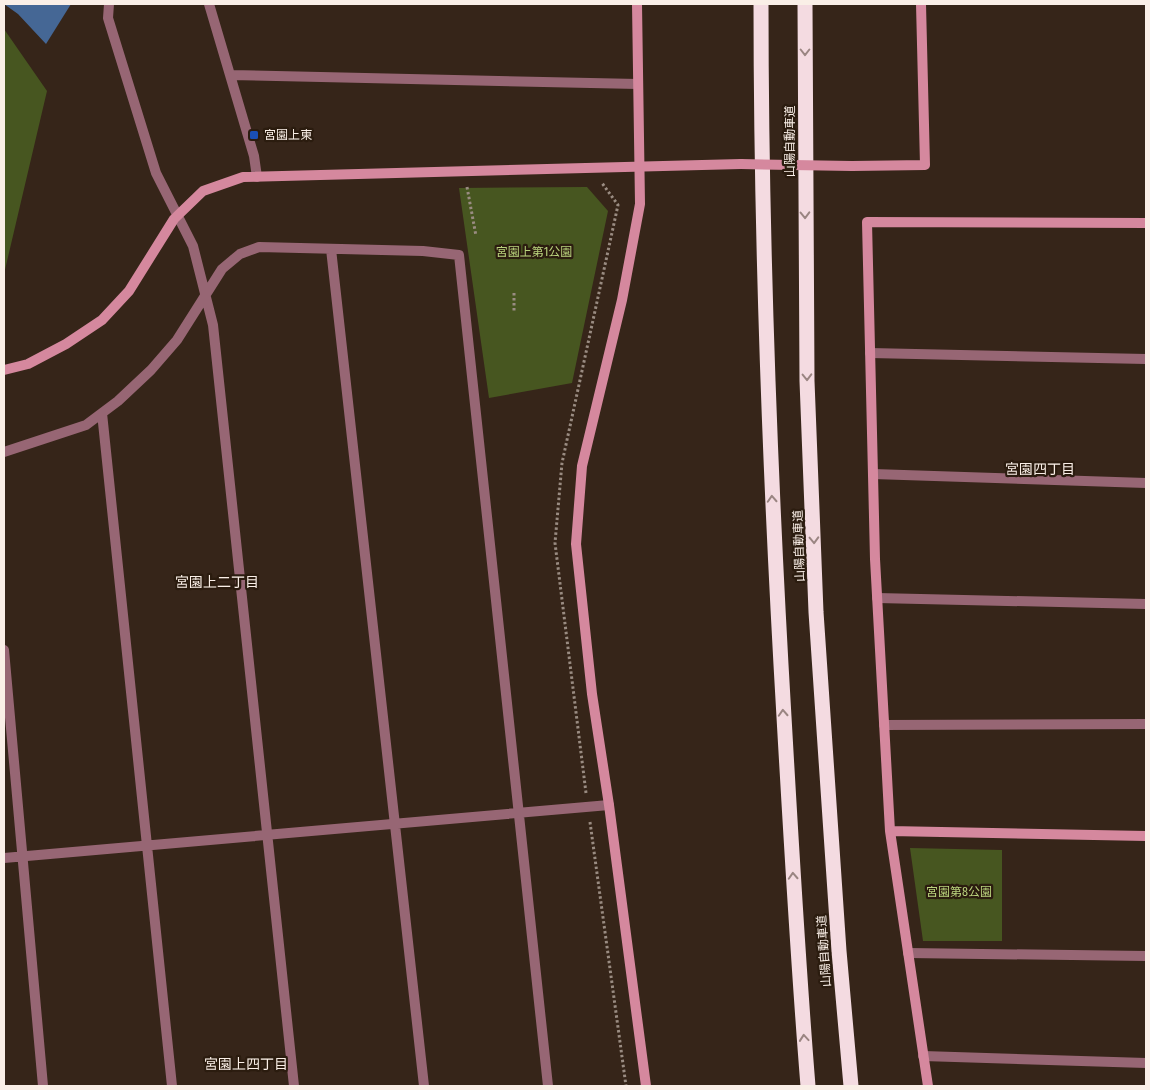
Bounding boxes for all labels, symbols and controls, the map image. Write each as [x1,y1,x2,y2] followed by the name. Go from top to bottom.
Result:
[800,49,810,57] one-way arrow
[783,105,797,177] street label: 山陽自動車道
[264,128,312,142] place label: 宮園上東
[248,129,260,141] marker: 宮園上東
[800,211,811,219] one-way arrow
[496,245,572,259] park label: 宮園上第1公園
[802,374,812,382] one-way arrow
[1005,461,1075,478] district label: 宮園四丁目
[767,494,778,502] one-way arrow
[791,510,807,582] street label: 山陽自動車道
[808,536,819,544] one-way arrow
[175,574,259,591] district label: 宮園上二丁目
[778,709,789,717] one-way arrow
[787,871,798,879] one-way arrow
[926,885,992,899] park label: 宮園第8公園
[815,915,833,987] street label: 山陽自動車道
[799,1033,810,1041] one-way arrow
[204,1056,288,1073] district label: 宮園上四丁目

